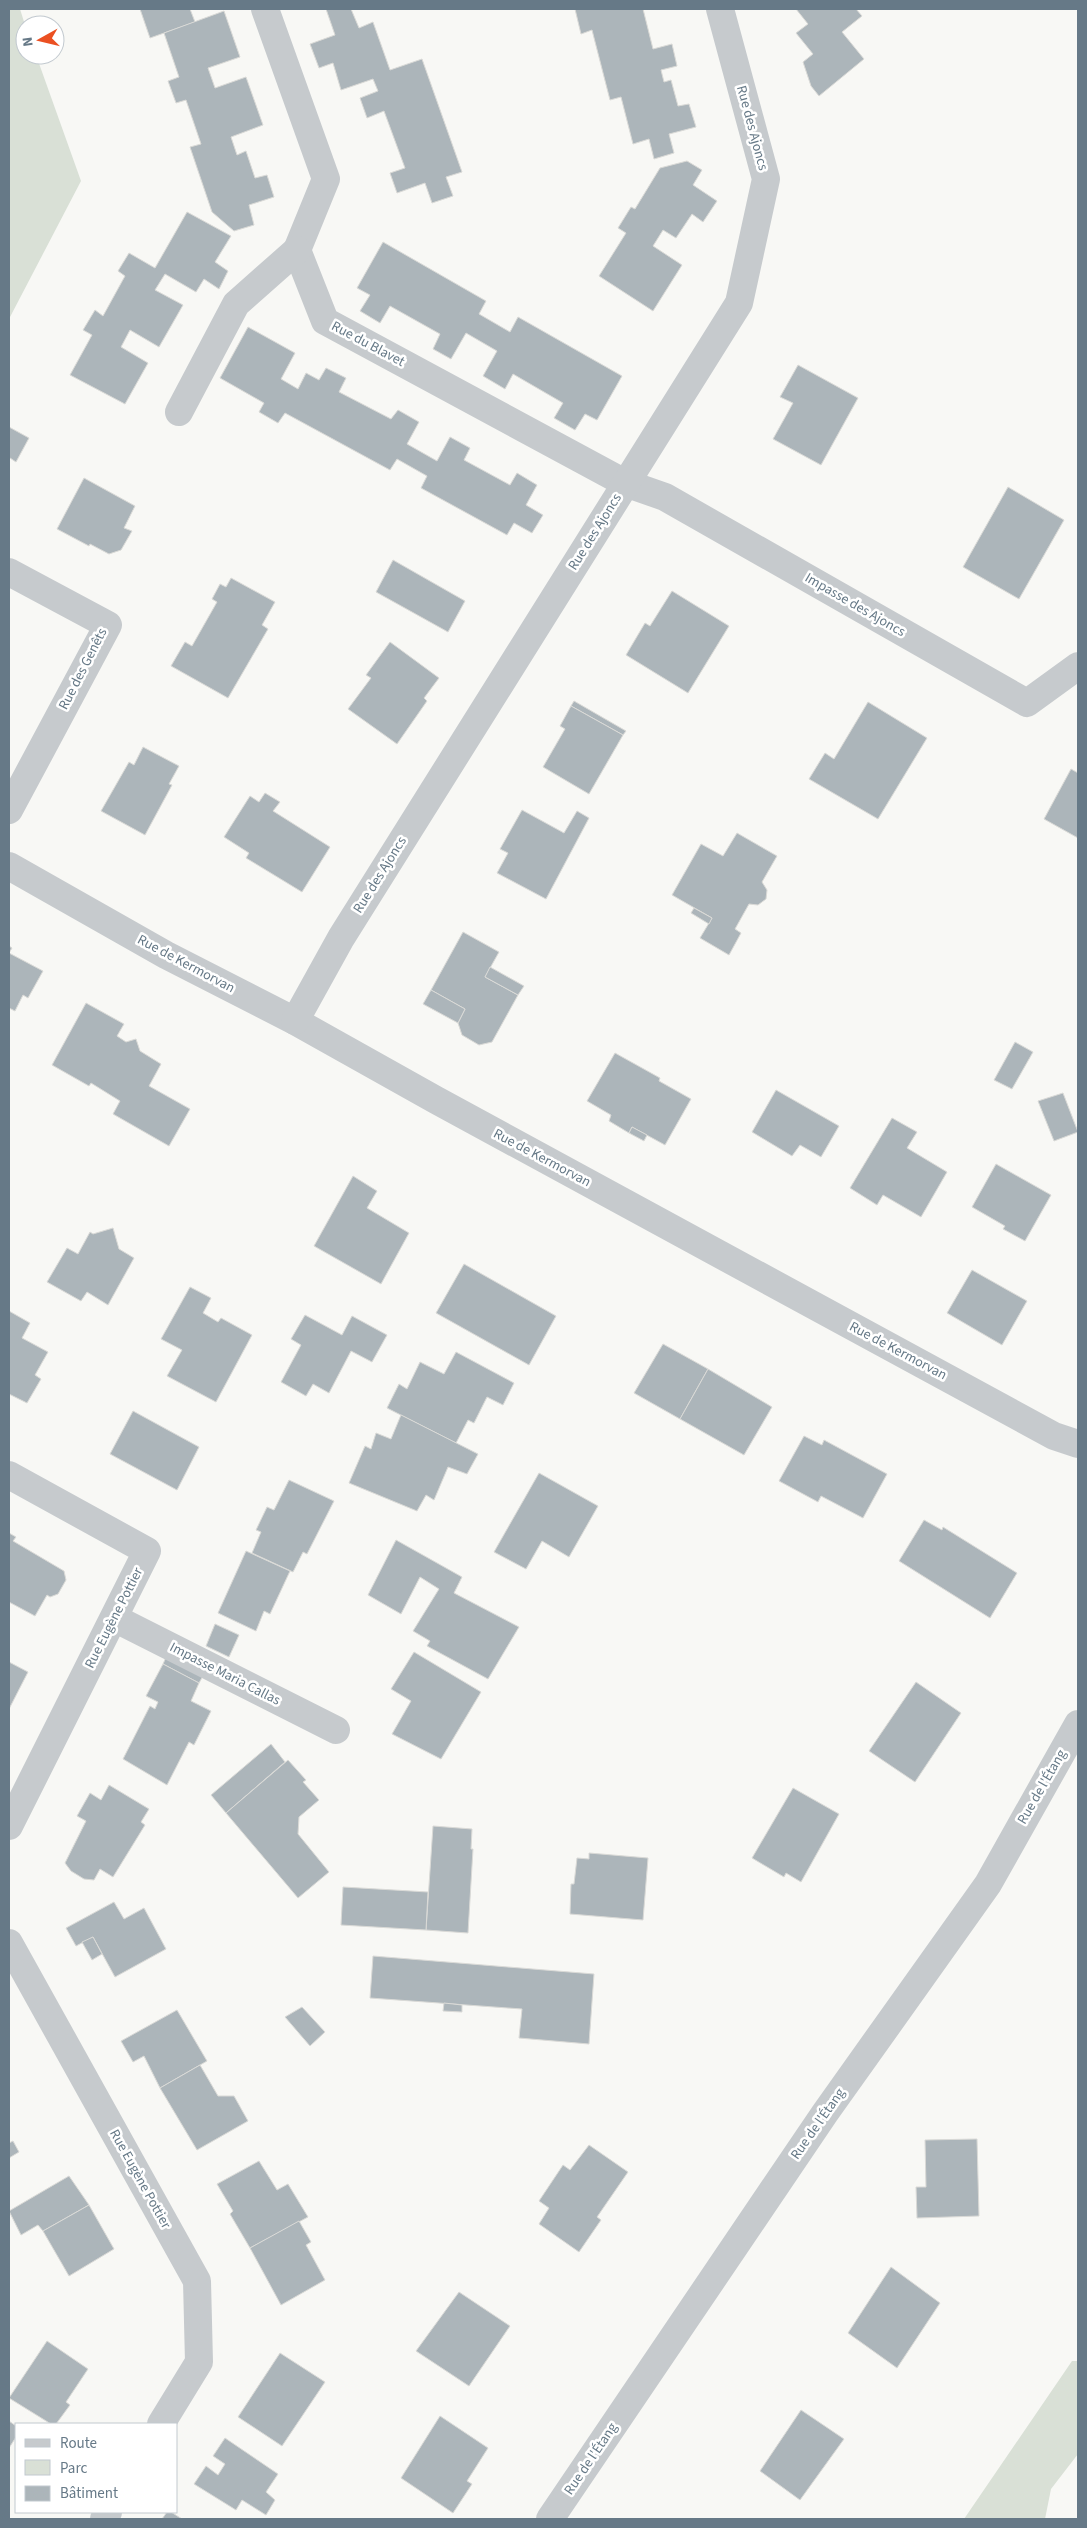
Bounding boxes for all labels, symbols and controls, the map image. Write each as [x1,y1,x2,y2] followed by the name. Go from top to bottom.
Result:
[15,15,65,65] north arrow
[18,36,39,48] text: N
[731,83,773,173] street label: Rue des Ajoncs
[328,316,408,372] street label: Rue du Blavet
[563,490,627,574] street label: Rue des Ajoncs
[801,568,909,642] street label: Impasse des Ajoncs
[54,625,112,713] street label: Rue des Genêts
[348,833,412,917] street label: Rue des Ajoncs
[134,930,238,998] street label: Rue de Kermorvan
[490,1124,594,1192] street label: Rue de Kermorvan
[846,1317,950,1385] street label: Rue de Kermorvan
[80,1564,148,1672] street label: Rue Eugène Pottier
[166,1637,284,1711] street label: Impasse Maria Callas
[1013,1746,1071,1828] street label: Rue de l'Étang
[786,2084,850,2164] street label: Rue de l'Étang
[104,2126,176,2232] street label: Rue Eugène Pottier
[559,2419,623,2499] street label: Rue de l'Étang
[15,2423,178,2513] legend
[60,2433,97,2454] text: Route
[60,2458,87,2479] text: Parc
[60,2483,118,2504] text: Bâtiment

